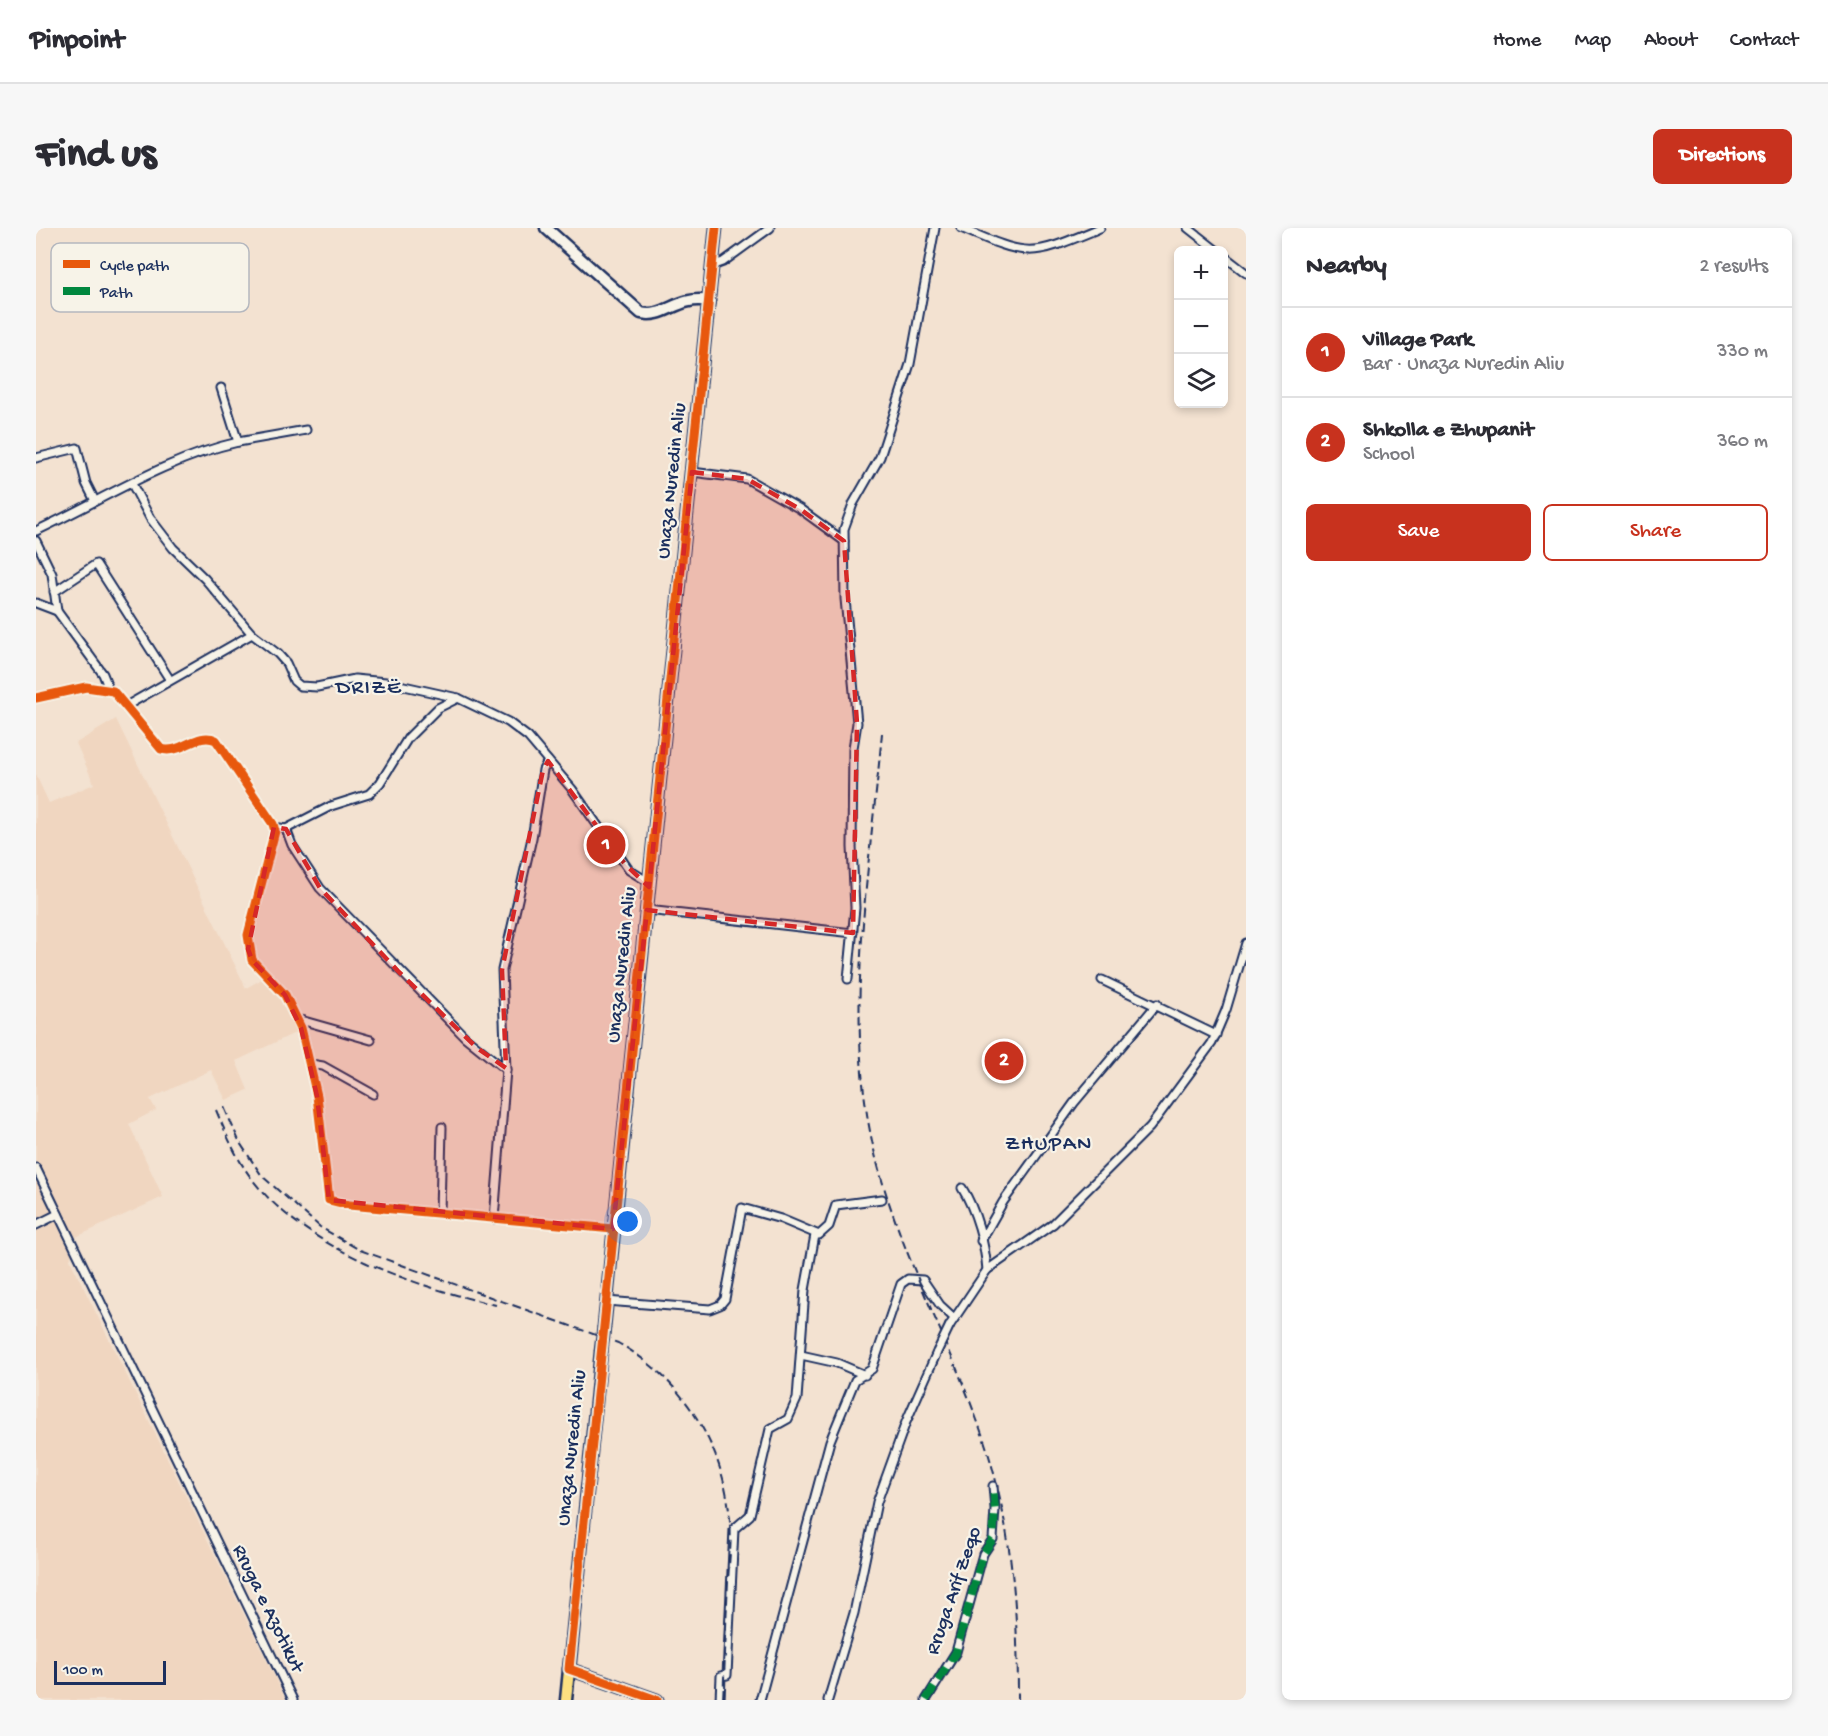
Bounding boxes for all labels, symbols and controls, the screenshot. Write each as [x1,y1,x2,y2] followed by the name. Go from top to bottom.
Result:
[30,25,124,58] text: Pinpoint
[1493,29,1541,54] text: Home
[1574,29,1611,54] text: Map
[1644,29,1697,54] text: About
[1730,29,1798,54] text: Contact
[1653,129,1792,184] button: Directions
[36,132,156,181] text: Find us
[51,243,249,312] legend
[1174,246,1228,408] map controls
[1174,246,1228,300] button: +
[1306,252,1387,283] text: Nearby
[1699,256,1768,279] text: 2 results
[100,258,170,277] text: Cycle path
[99,285,133,304] text: Path
[1174,300,1228,354] button: −
[1363,328,1473,354] text: Village Park
[1321,341,1330,364] text: 1
[1717,341,1768,364] text: 330 m
[1174,354,1228,408] button: layers
[1363,354,1564,377] text: Bar · Unaza Nuredin Aliu
[653,401,693,560] street label: Unaza Nuredin Aliu
[1363,418,1534,444] text: Shkolla e Zhupanit
[1321,431,1330,454] text: 2
[1717,431,1768,454] text: 360 m
[1363,444,1415,467] text: School
[1306,504,1531,561] button: Save
[1543,504,1768,561] button: Share
[334,676,402,702] district label: DRIZË
[586,822,626,868] pin: 1
[603,885,643,1044] street label: Unaza Nuredin Aliu
[984,1038,1024,1084] pin: 2
[1005,1132,1093,1158] district label: ZHUPAN
[613,1207,642,1236] your location
[553,1368,593,1527] street label: Unaza Nuredin Aliu
[922,1524,988,1658] street label: Rruga Arif Zeqo
[226,1541,309,1678] street label: Rruga e Azotikut
[54,1658,166,1686] scale bar
[63,1662,103,1681] text: 100 m

